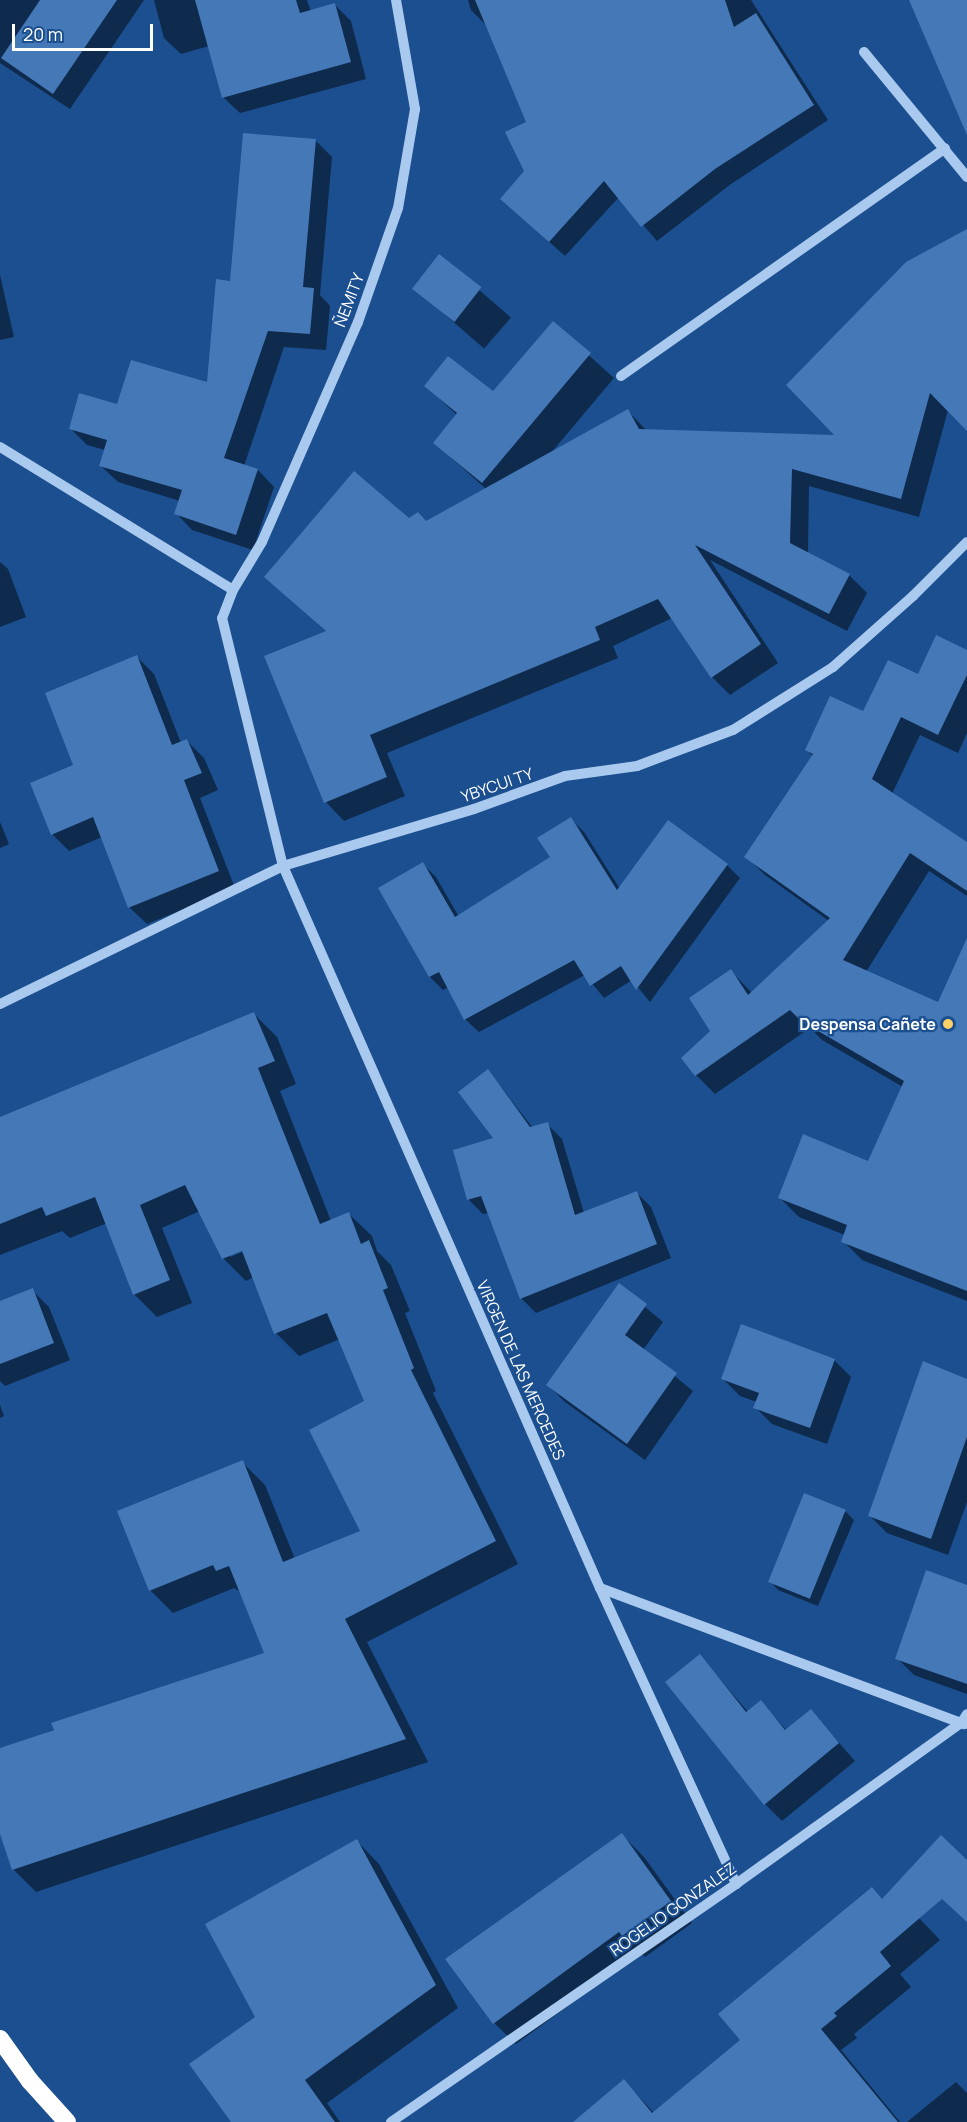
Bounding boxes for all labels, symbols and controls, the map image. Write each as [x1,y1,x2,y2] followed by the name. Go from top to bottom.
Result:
[15,12,156,50] scale bar
[23,22,63,46] text: 20 m
[330,270,368,330] street label: ÑEMITY
[458,764,536,806] street label: YBYCUI TY
[799,1014,936,1034] place label: Despensa Cañete
[941,1017,955,1031] marker: Despensa Cañete
[473,1277,569,1463] street label: VIRGEN DE LAS MERCEDES
[606,1858,740,1960] street label: ROGELIO GONZALEZ

